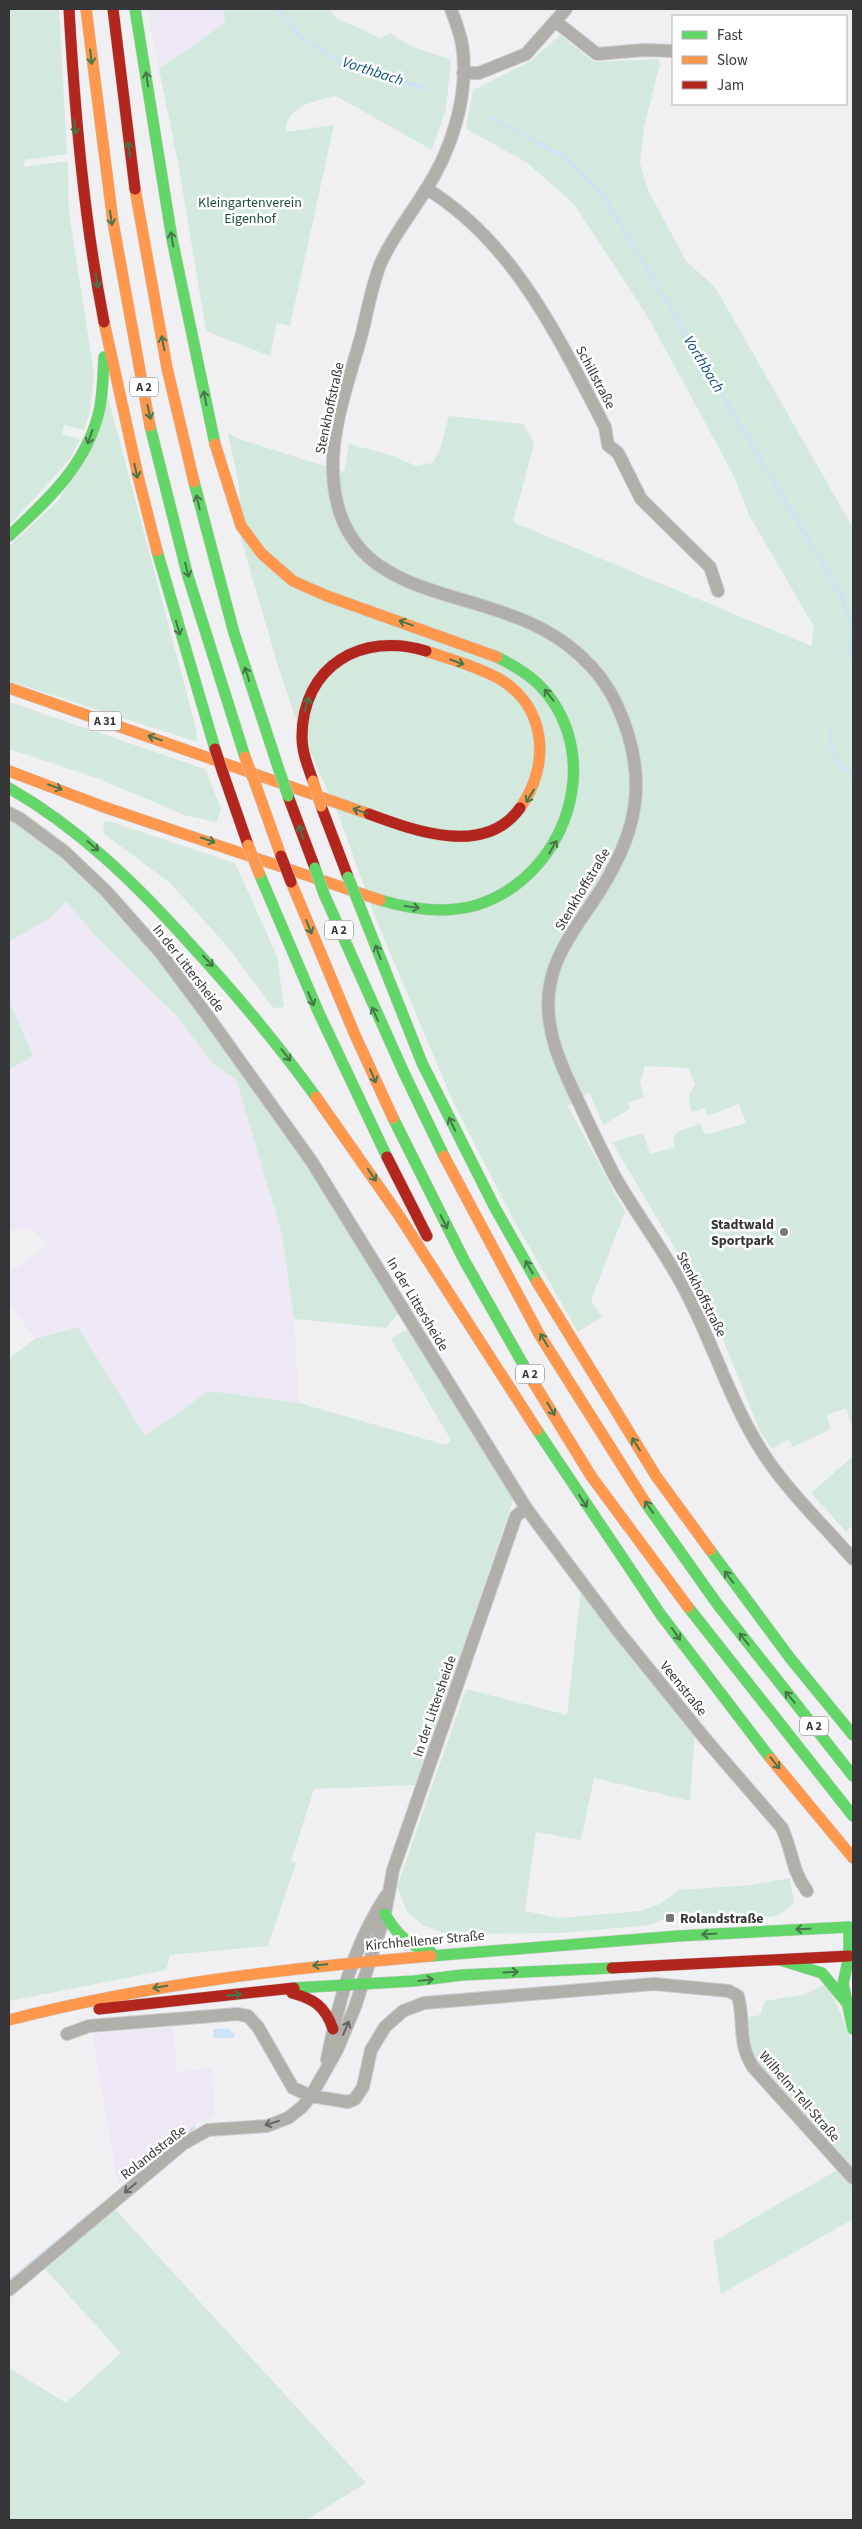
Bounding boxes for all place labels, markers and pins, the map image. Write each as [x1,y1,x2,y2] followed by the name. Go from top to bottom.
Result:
[711,1215,774,1251] place label: Stadtwald Sportpark
[778,1226,790,1238] marker: Stadtwald Sportpark
[680,1909,764,1929] place label: Rolandstraße
[664,1912,676,1924] marker: Rolandstraße

